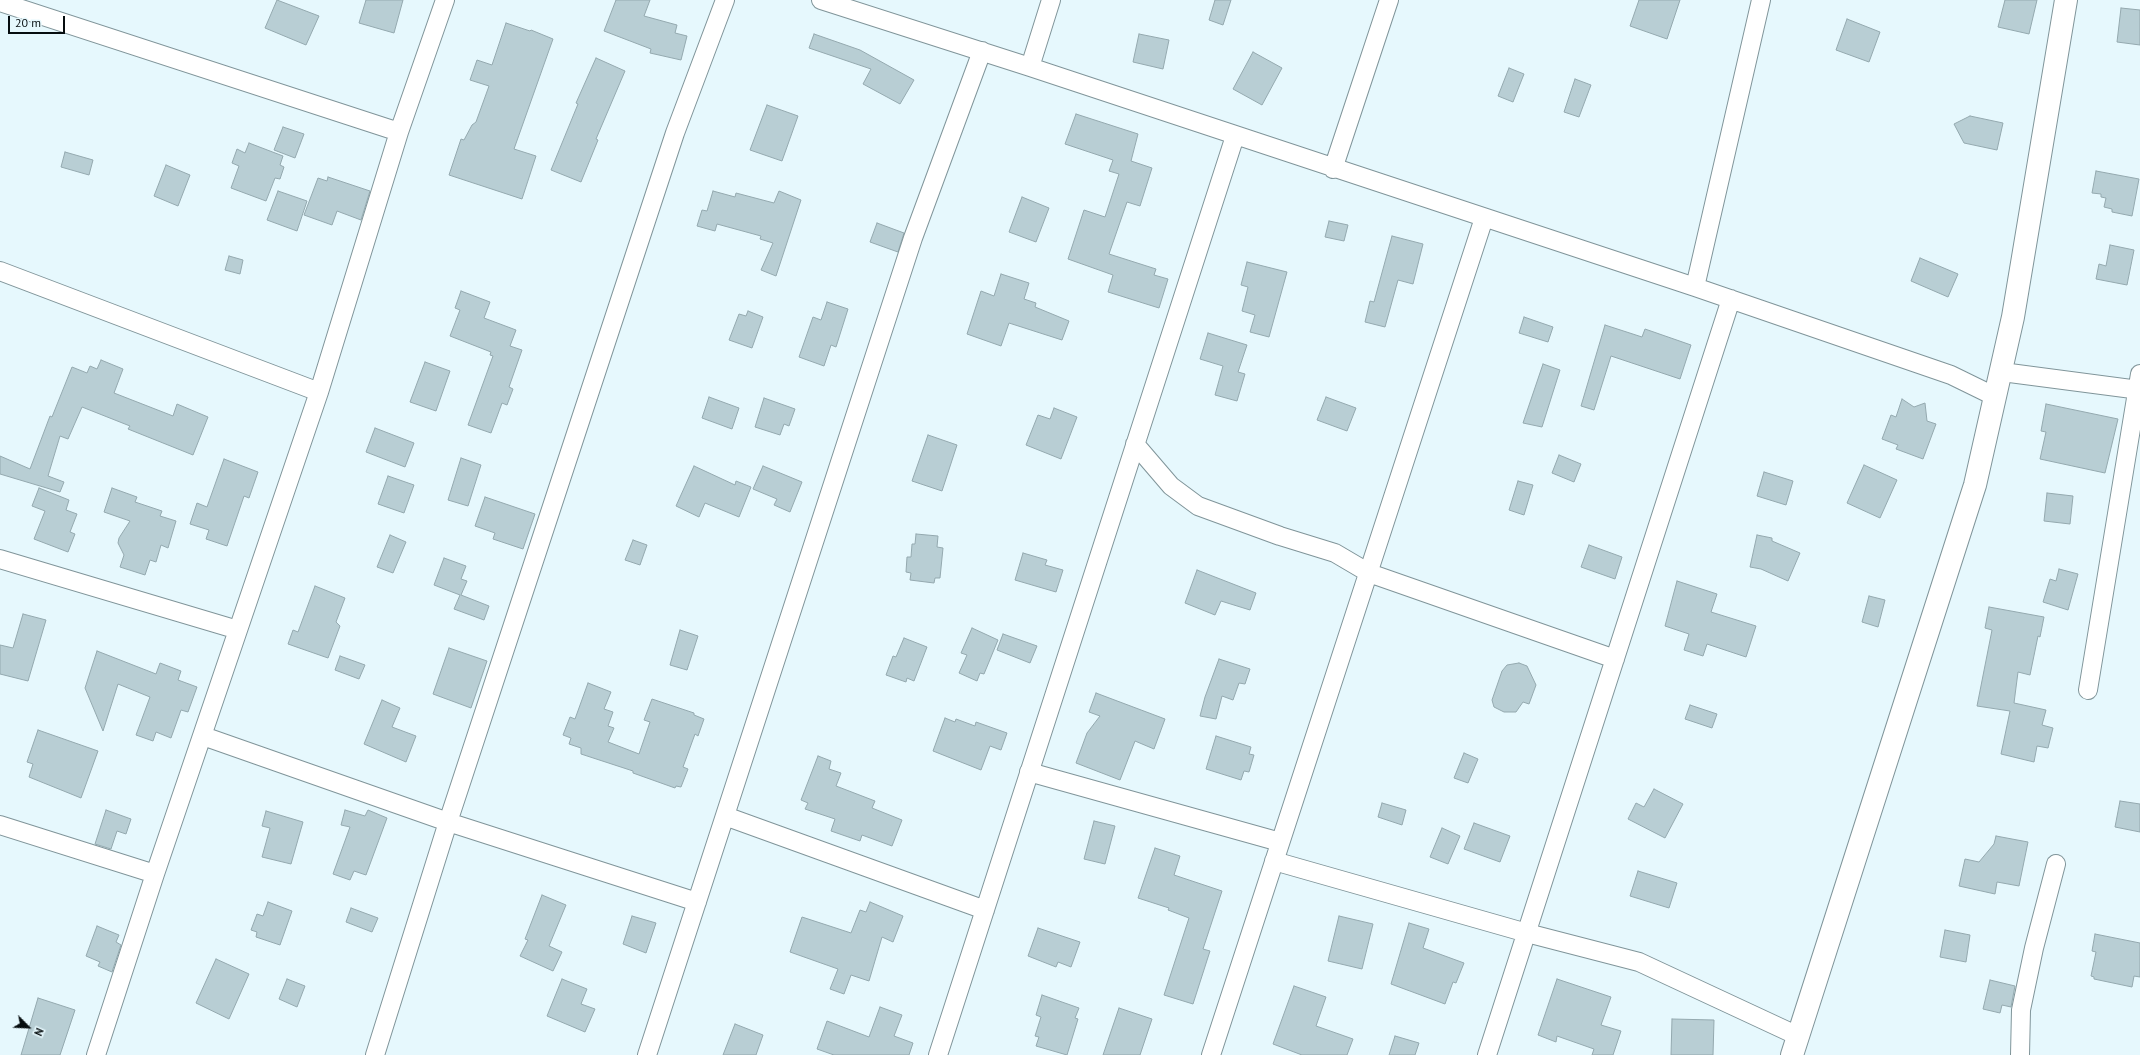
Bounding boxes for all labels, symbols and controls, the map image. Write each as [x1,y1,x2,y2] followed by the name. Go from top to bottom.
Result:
[10,8,67,34] scale bar
[15,15,41,30] text: 20 m
[8,1007,48,1047] north arrow
[31,1026,47,1038] text: N

